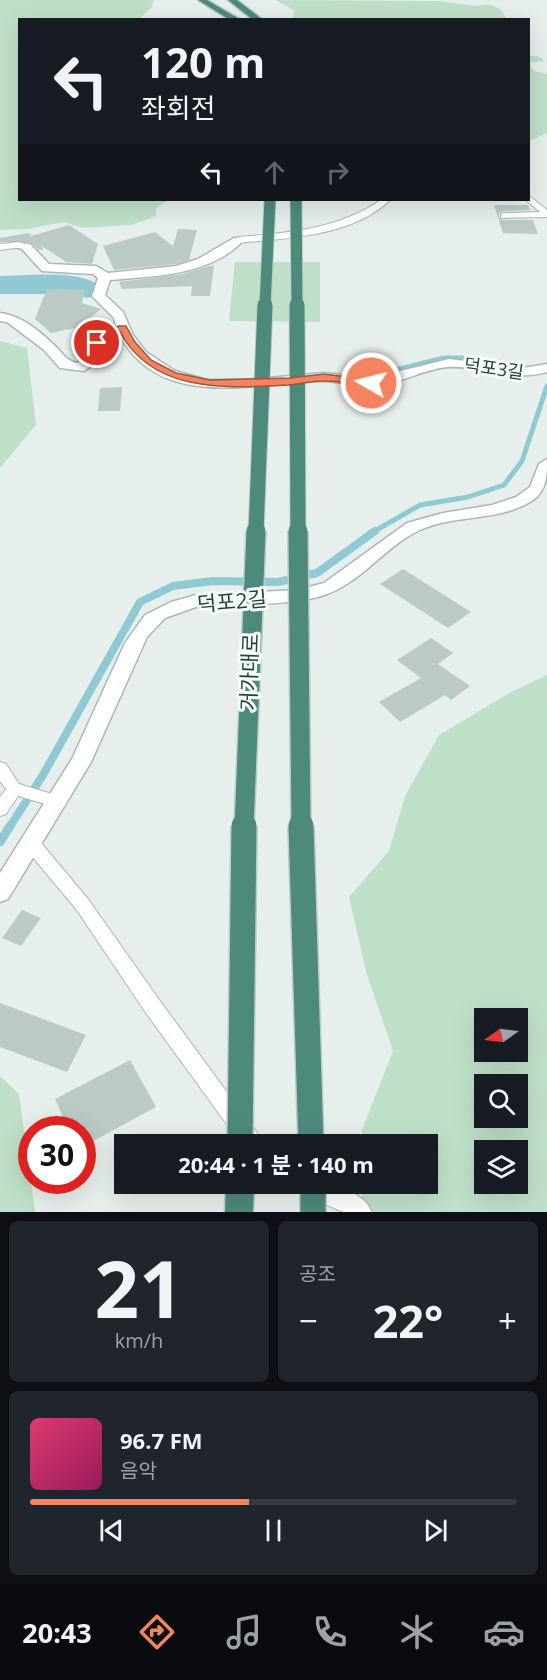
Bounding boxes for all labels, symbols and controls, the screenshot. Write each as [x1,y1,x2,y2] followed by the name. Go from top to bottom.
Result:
[141,33,265,90] text: 120 m
[42,42,120,120] icon: left
[141,89,216,126] text: 좌회전
[195,156,228,189] icon: left
[258,156,291,189] icon: ahead
[321,156,354,189] icon: right
[71,317,122,368] pin
[80,326,113,359] icon: arrive
[339,351,403,415] position arrow
[463,352,525,384] street label: 덕포3길
[196,584,268,618] street label: 덕포2길
[234,633,264,711] street label: 거가대로
[474,1008,528,1062] north arrow
[474,1008,528,1194] map controls
[474,1074,528,1128] button: search
[18,1116,96,1194] speed limit sign: 30
[474,1140,528,1194] button: layers
[178,1149,374,1179] text: 20:44 · 1 분 · 140 m
[94,1235,184,1341] text: 21
[299,1260,336,1287] text: 공조
[373,1290,443,1351] text: 22°
[299,1298,318,1343] text: −
[498,1298,517,1343] text: +
[115,1327,163,1354] text: km/h
[120,1425,203,1455] text: 96.7 FM
[120,1457,157,1484] text: 음악
[95,1514,128,1547] icon: previous
[257,1514,290,1547] icon: pause
[419,1514,452,1547] icon: next
[136,1611,178,1653] icon: directions
[223,1611,265,1653] icon: music
[309,1611,351,1653] icon: phone
[396,1611,438,1653] icon: climate
[483,1611,525,1653] icon: car
[22,1614,92,1651] text: 20:43

